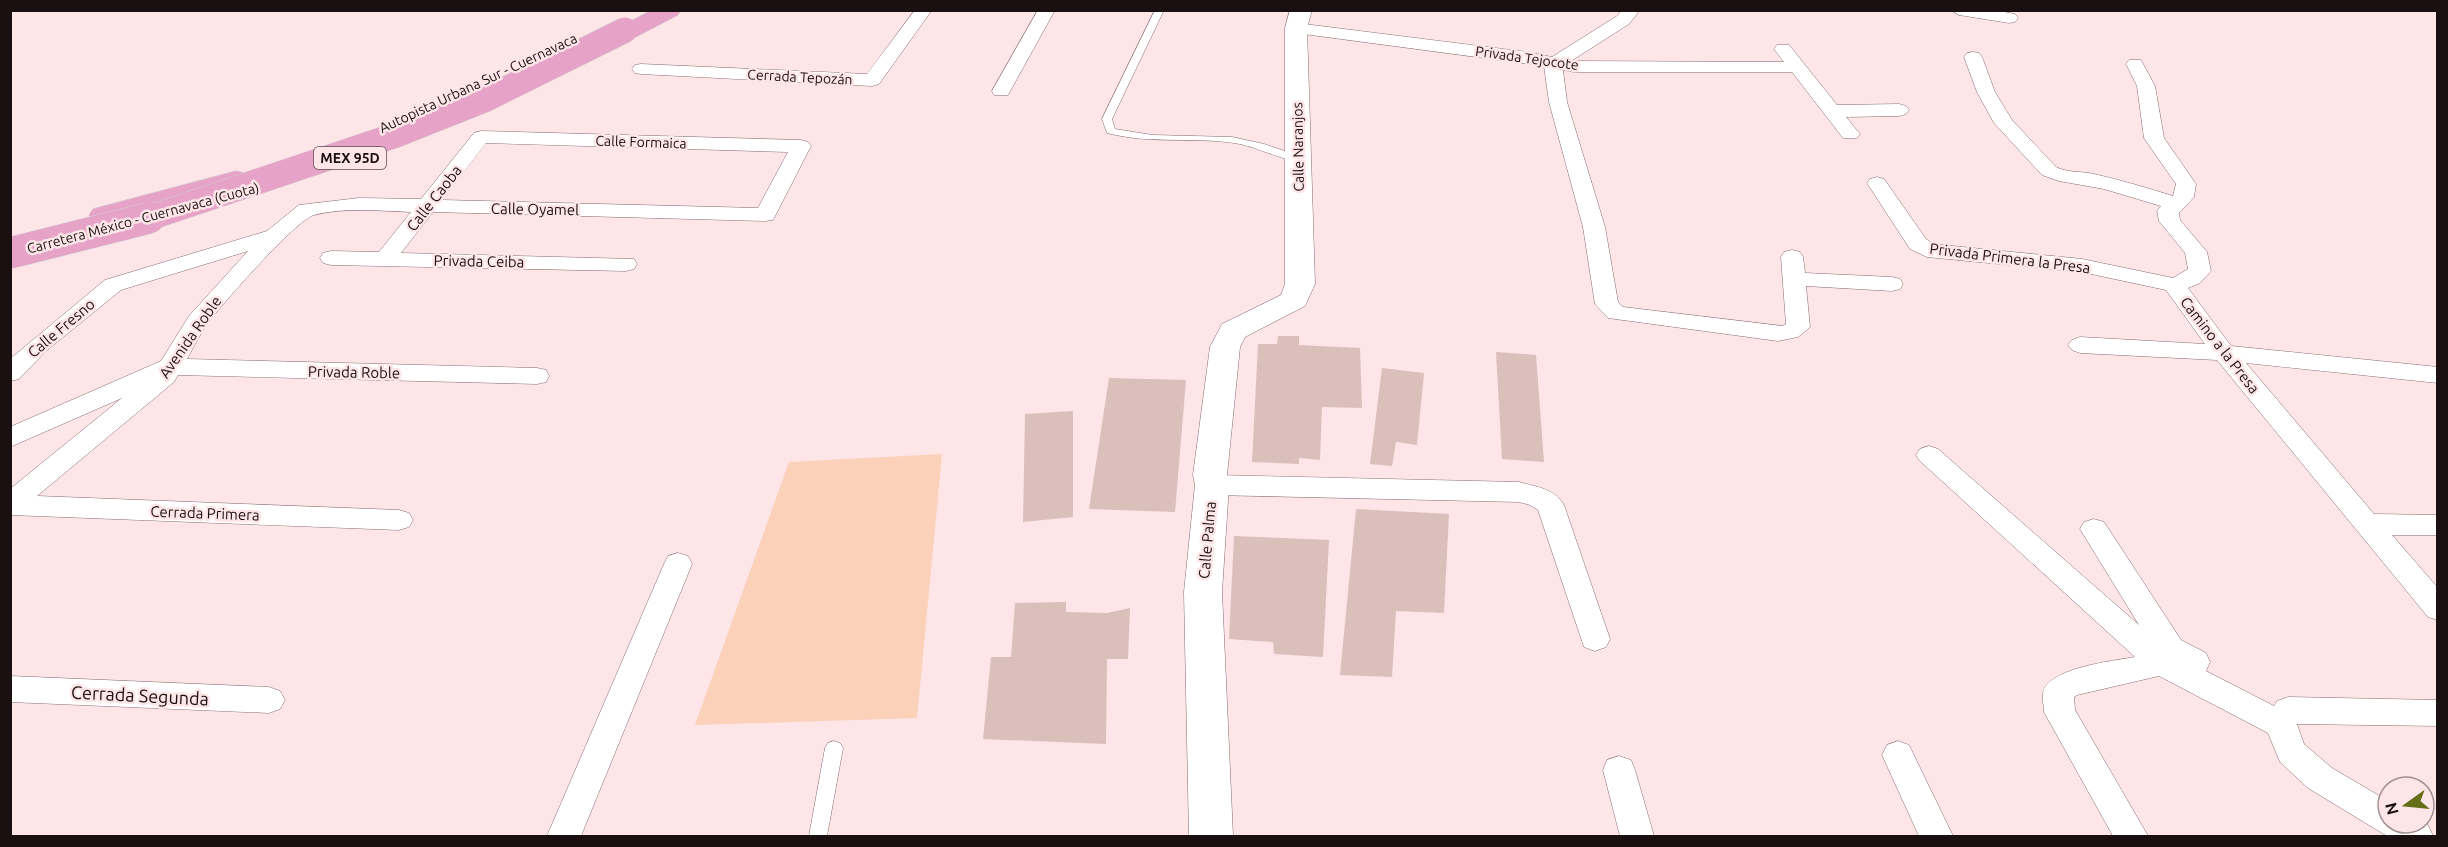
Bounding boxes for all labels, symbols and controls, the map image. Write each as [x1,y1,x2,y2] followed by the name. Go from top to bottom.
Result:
[377,30,579,136] street label: Autopista Urbana Sur - Cuernavaca
[1474,43,1580,73] street label: Privada Tejocote
[747,66,853,88] street label: Cerrada Tepozán
[1289,102,1307,192] street label: Calle Naranjos
[595,132,687,152] street label: Calle Formaica
[314,147,386,169] road number: MEX 95D
[403,162,465,234] street label: Calle Caoba
[25,179,261,257] street label: Carretera México - Cuernavaca (Cuota)
[491,200,579,218] street label: Calle Oyamel
[1929,240,2091,276] street label: Privada Primera la Presa
[433,252,525,270] street label: Privada Ceiba
[155,293,225,381] street label: Avenida Roble
[2177,293,2263,397] street label: Camino a la Presa
[24,295,98,361] street label: Calle Fresno
[308,363,400,381] street label: Privada Roble
[1195,501,1219,579] street label: Calle Palma
[150,503,260,523] street label: Cerrada Primera
[71,681,209,709] street label: Cerrada Segunda
[2376,775,2436,835] north arrow
[2381,801,2402,817] text: N

